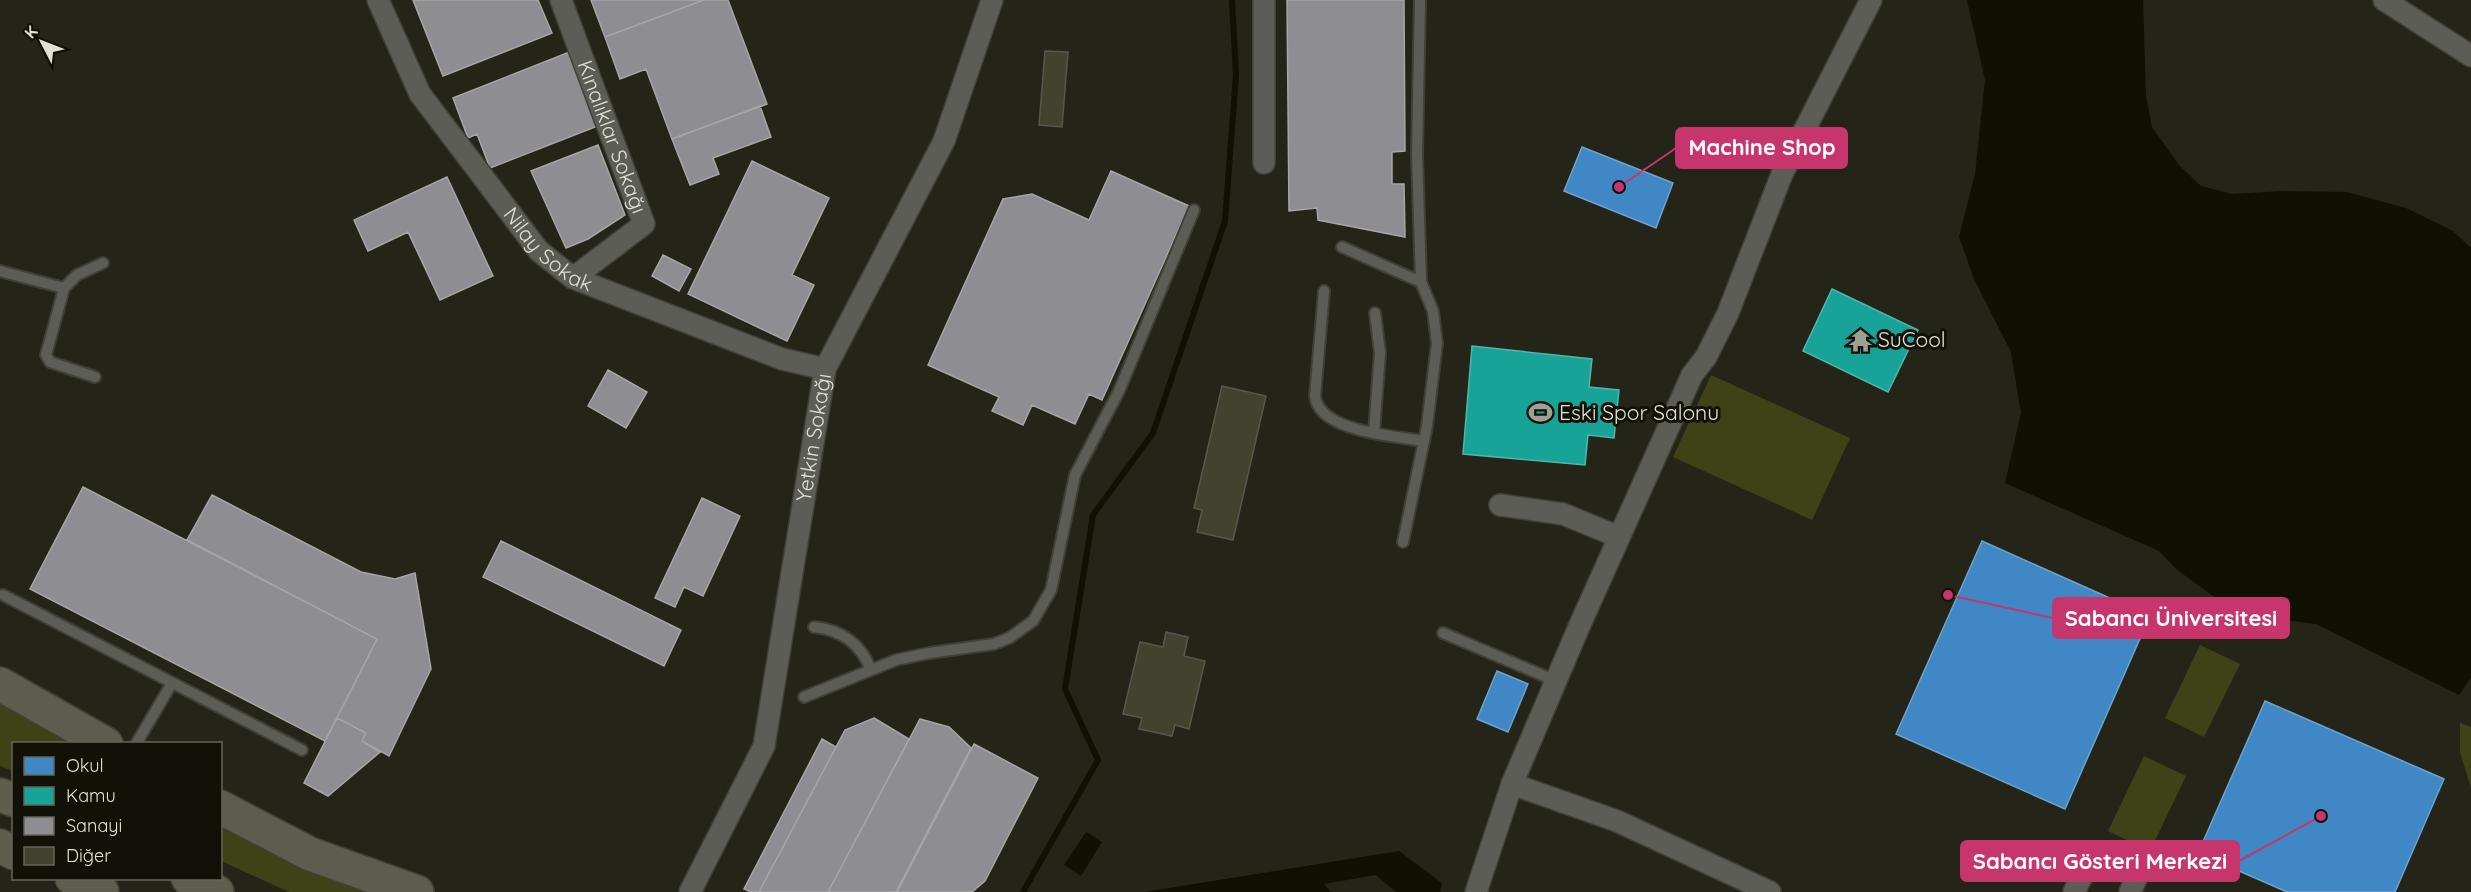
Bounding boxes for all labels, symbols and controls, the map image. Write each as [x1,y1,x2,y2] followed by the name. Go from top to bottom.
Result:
[12,12,72,72] north arrow
[20,21,42,43] text: K
[572,56,653,217] street label: Kınalıklar Sokağı
[1676,128,1847,168] callout: Machine Shop
[1688,133,1836,161] text: Machine Shop
[498,202,597,296] street label: Nilay Sokak
[1878,326,1946,352] place label: SuCool
[1847,327,1873,353] temple icon: SuCool
[790,372,836,504] street label: Yetkin Sokağı
[1559,399,1719,425] place label: Eski Spor Salonu
[1528,400,1554,426] sports icon: Eski Spor Salonu
[2053,598,2289,638] callout: Sabancı Üniversitesi
[2065,604,2277,632] text: Sabancı Üniversitesi
[12,742,222,880] legend
[66,754,104,777] text: Okul
[66,784,116,807] text: Kamu
[66,814,122,837] text: Sanayi
[1961,841,2239,881] callout: Sabancı Gösteri Merkezi
[66,844,111,867] text: Diğer
[1973,847,2227,875] text: Sabancı Gösteri Merkezi

